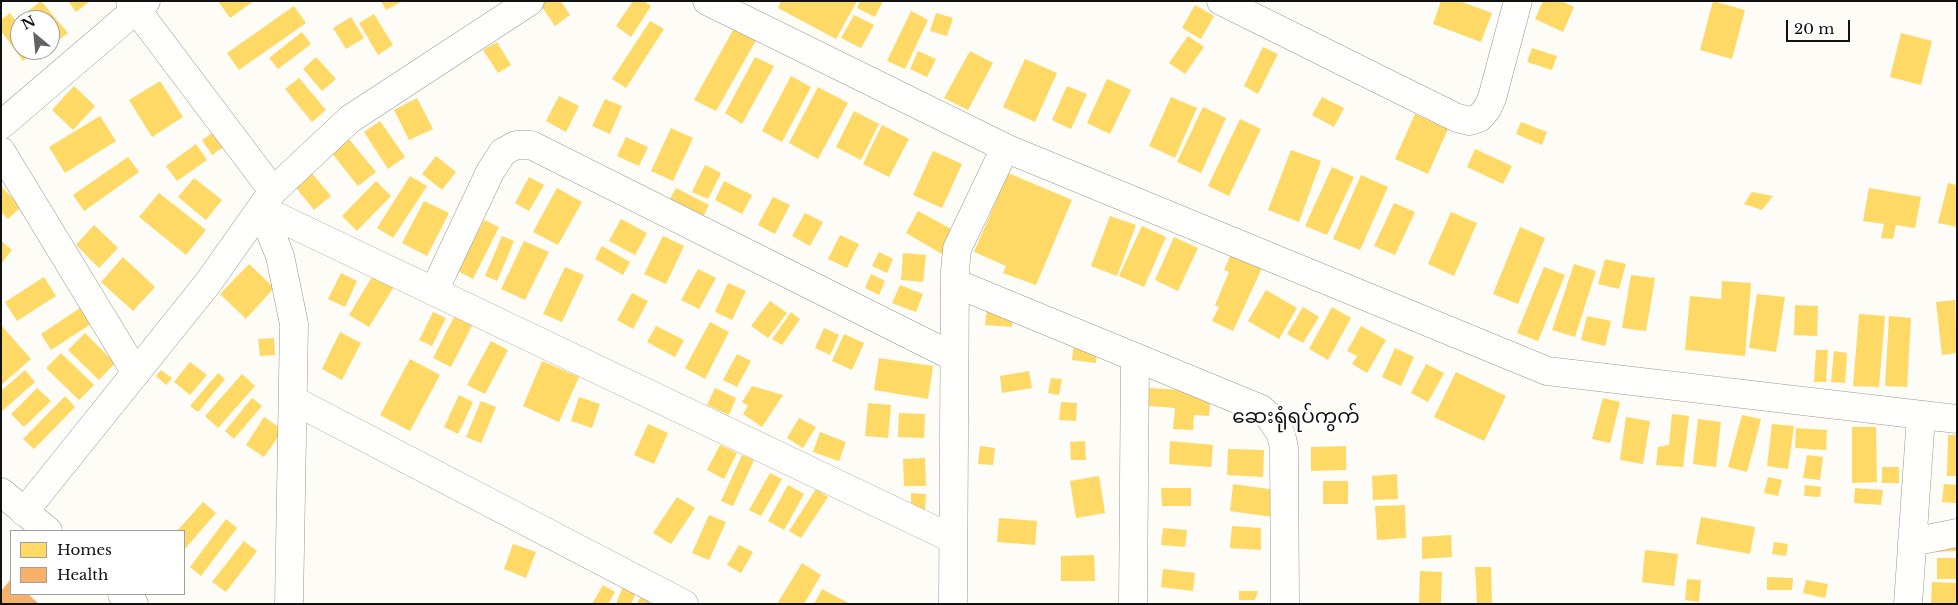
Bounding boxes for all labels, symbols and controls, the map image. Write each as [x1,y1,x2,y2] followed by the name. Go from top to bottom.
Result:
[10,10,60,60] north arrow
[1788,10,1852,42] scale bar
[18,12,38,34] text: N
[1794,19,1834,38] text: 20 m
[1232,405,1360,429] district label: ဆေးရုံရပ်ကွက်
[10,530,185,595] legend
[57,540,112,559] text: Homes
[57,565,108,584] text: Health

